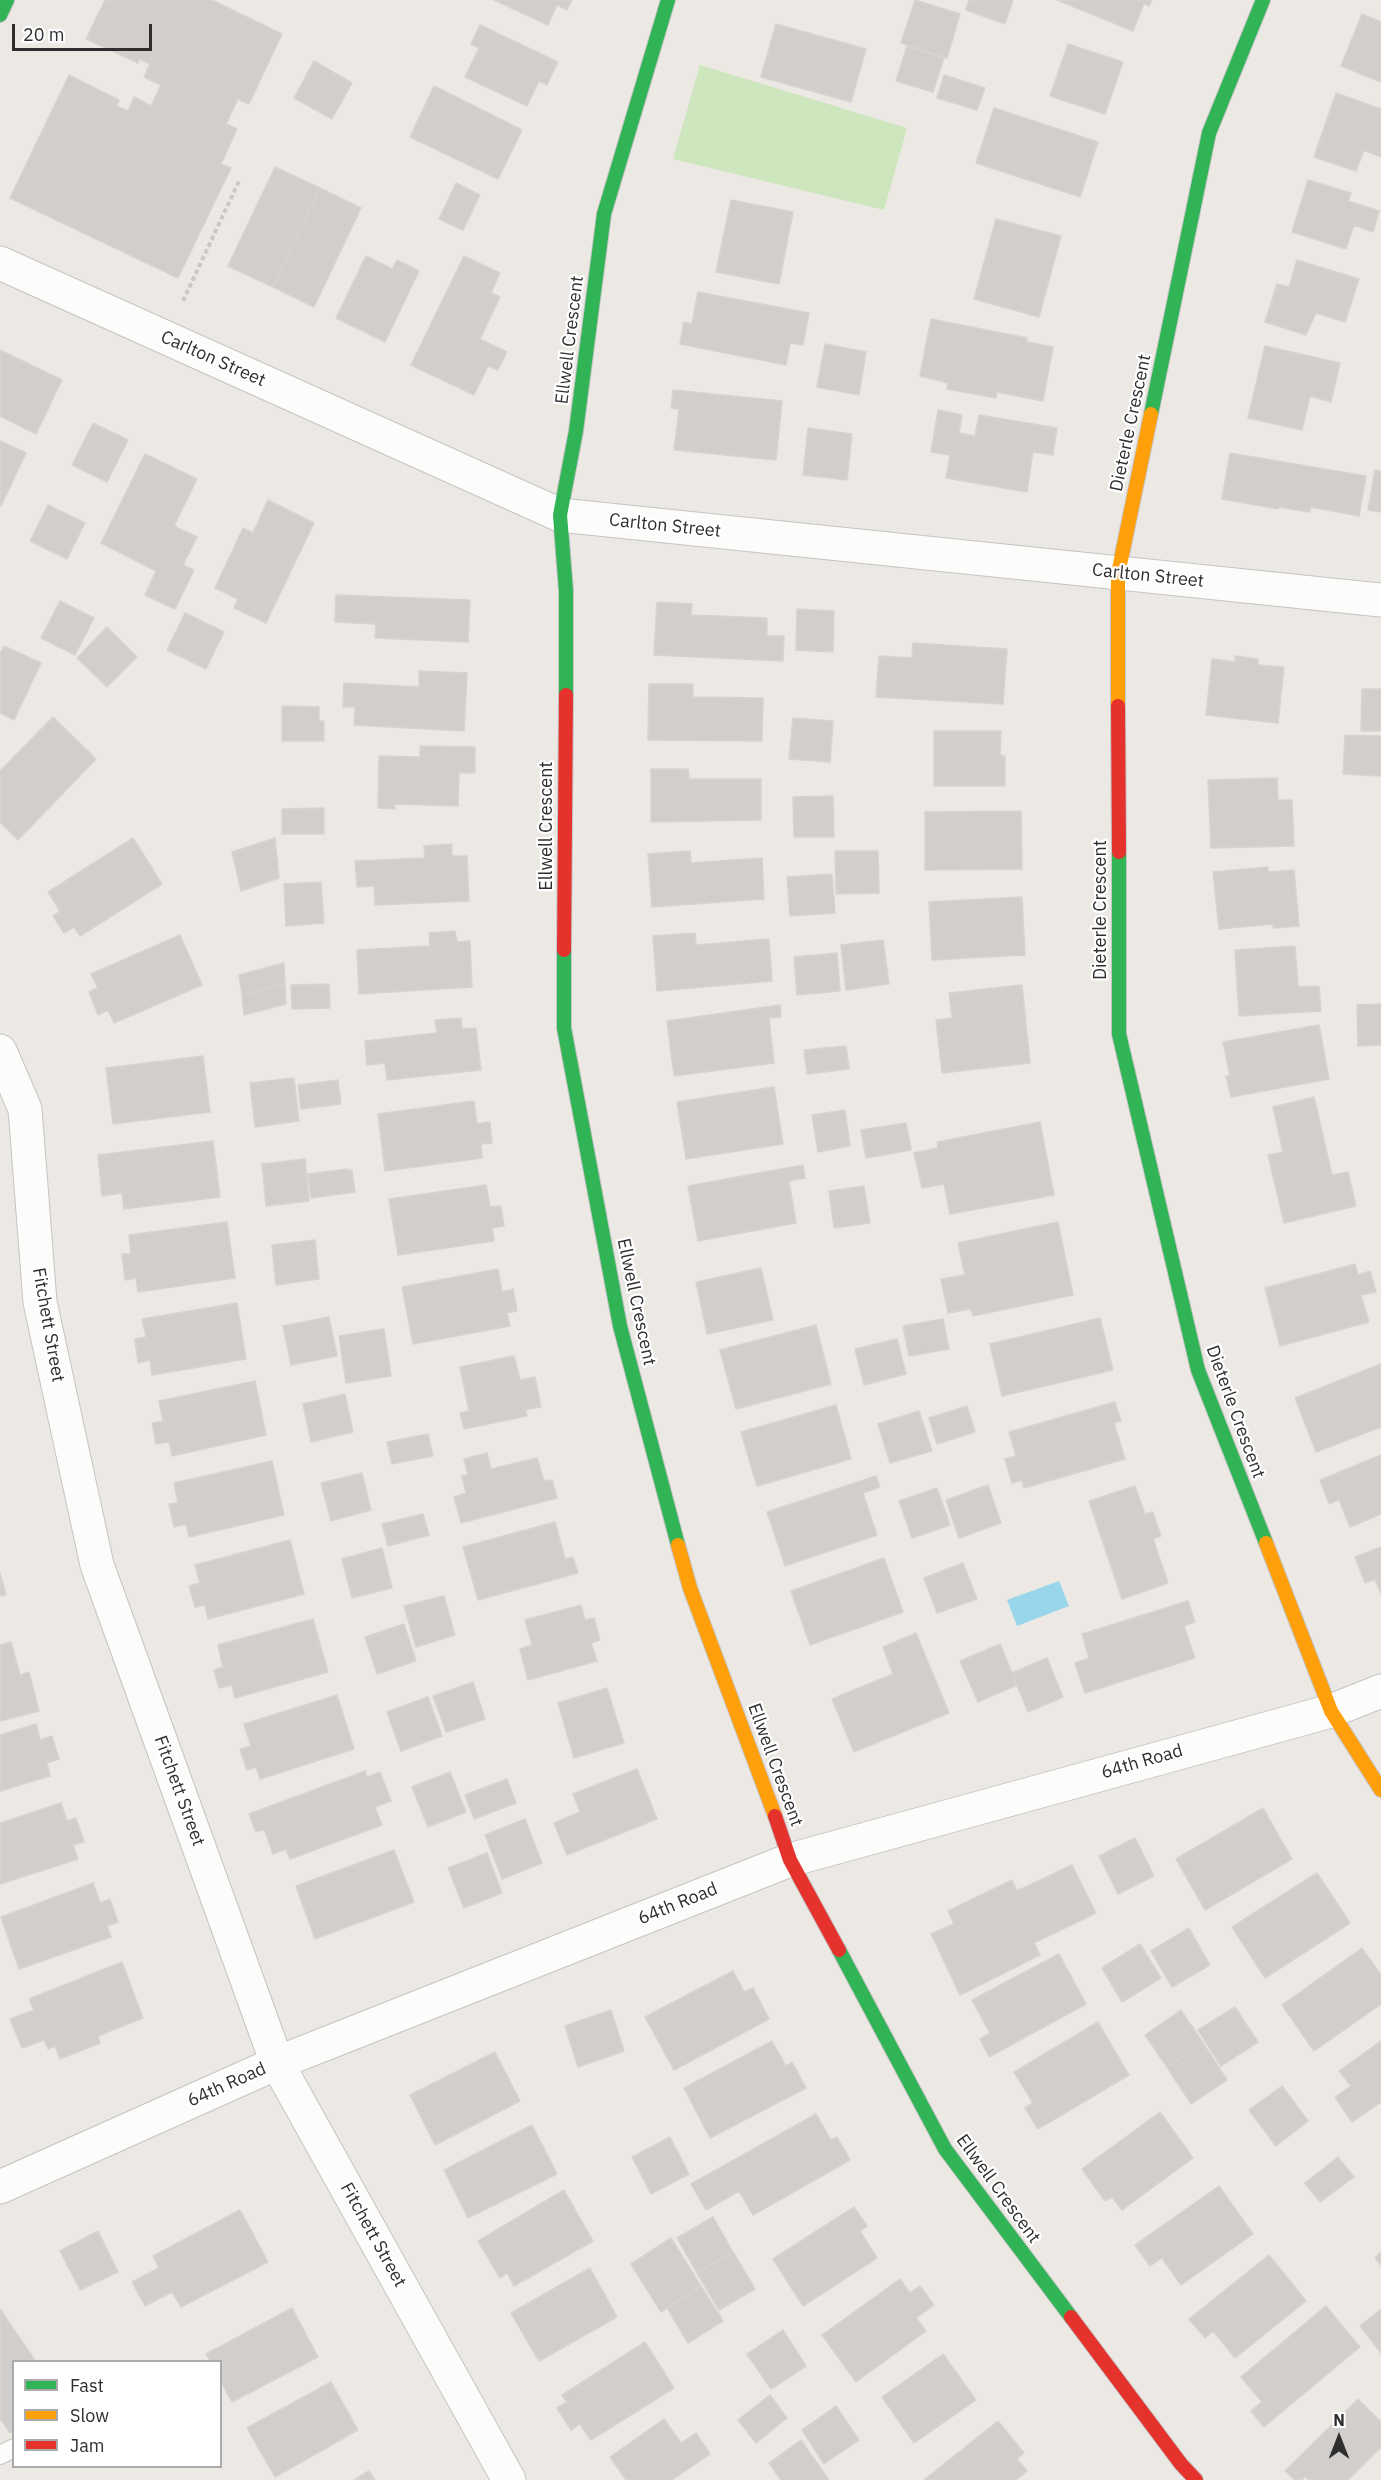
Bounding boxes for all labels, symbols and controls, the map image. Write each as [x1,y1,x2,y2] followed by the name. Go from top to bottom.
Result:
[15,12,154,50] scale bar
[23,23,65,46] text: 20 m
[551,274,589,406] street label: Ellwell Crescent
[157,326,269,392] street label: Carlton Street
[1106,352,1156,494] street label: Dieterle Crescent
[608,509,722,543] street label: Carlton Street
[1091,559,1205,593] street label: Carlton Street
[536,761,558,891] street label: Ellwell Crescent
[1090,840,1112,980] street label: Dieterle Crescent
[612,1236,660,1368] street label: Ellwell Crescent
[27,1266,69,1384] street label: Fitchett Street
[1201,1343,1269,1481] street label: Dieterle Crescent
[743,1701,807,1829] street label: Ellwell Crescent
[149,1733,209,1849] street label: Fitchett Street
[1099,1740,1185,1784] street label: 64th Road
[635,1878,721,1930] street label: 64th Road
[184,2058,270,2112] street label: 64th Road
[951,2130,1045,2248] street label: Ellwell Crescent
[335,2179,411,2291] street label: Fitchett Street
[12,2360,222,2468] legend
[70,2374,104,2397] text: Fast
[70,2404,109,2427] text: Slow
[1309,2408,1369,2468] north arrow
[1333,2410,1345,2430] text: N
[70,2434,105,2457] text: Jam

